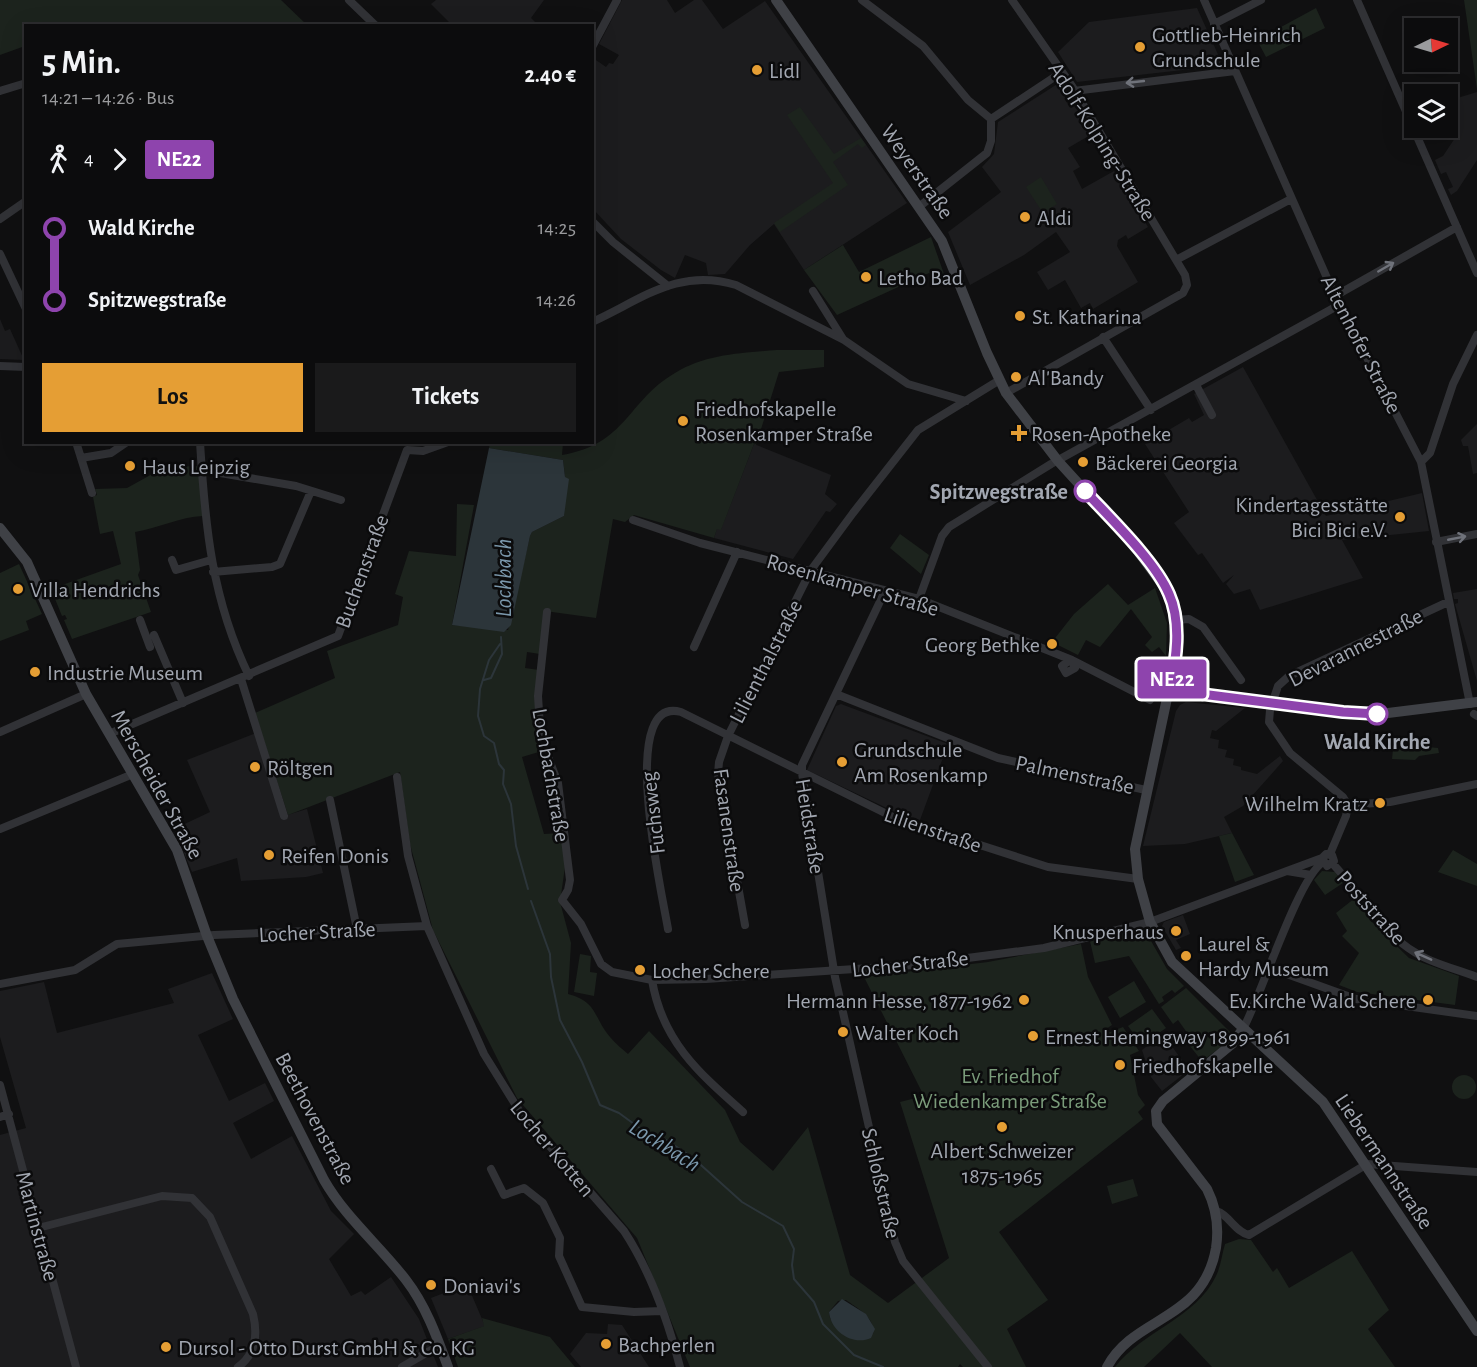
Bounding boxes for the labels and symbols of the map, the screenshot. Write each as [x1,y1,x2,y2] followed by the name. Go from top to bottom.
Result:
[1404,18,1458,72] north arrow
[1152,24,1301,71] place label: Gottlieb-Heinrich Grundschule
[1133,40,1147,54] marker: Gottlieb-Heinrich Grundschule
[1044,58,1160,225] street label: Adolf-Kolping-Straße
[769,60,800,82] place label: Lidl
[750,63,764,77] marker: Lidl
[1125,77,1145,88] one-way arrow
[877,120,958,223] street label: Weyerstraße
[1037,207,1072,229] place label: Aldi
[1018,210,1032,224] marker: Aldi
[1377,261,1394,273] one-way arrow
[878,267,963,289] place label: Letho Bad
[859,270,873,284] marker: Letho Bad
[1317,272,1405,417] street label: Altenhofer Straße
[1032,306,1142,328] place label: St. Katharina
[1013,309,1027,323] marker: St. Katharina
[1028,367,1104,389] place label: Al'Bandy
[1009,370,1023,384] marker: Al'Bandy
[695,398,873,445] place label: Friedhofskapelle Rosenkamper Straße
[676,414,690,428] marker: Friedhofskapelle Rosenkamper Straße
[1031,423,1171,445] place label: Rosen-Apotheke
[1012,426,1026,440] marker: Rosen-Apotheke
[1095,452,1238,474] place label: Bäckerei Georgia
[1076,455,1090,469] marker: Bäckerei Georgia
[142,456,250,478] place label: Haus Leipzig
[123,459,137,473] marker: Haus Leipzig
[1074,480,1096,502] marker: Spitzwegstraße
[930,481,1068,503] place label: Spitzwegstraße
[1235,494,1388,541] place label: Kindertagesstätte Bici Bici e.V.
[1393,510,1407,524] marker: Kindertagesstätte Bici Bici e.V.
[331,512,393,631] street label: Buchenstraße
[1446,532,1466,543] one-way arrow
[492,539,516,617] water label: Lochbach
[764,550,941,620] street label: Rosenkamper Straße
[30,579,160,601] place label: Villa Hendrichs
[11,582,25,596] marker: Villa Hendrichs
[725,596,806,727] street label: Lilienthalstraße
[1285,605,1426,691] street label: Devarannestraße
[925,634,1040,656] place label: Georg Bethke
[1045,637,1059,651] marker: Georg Bethke
[1130,660,1214,698] line badge: NE22
[47,662,203,684] place label: Industrie Museum
[28,665,42,679] marker: Industrie Museum
[1366,703,1388,725] marker: Wald Kirche
[107,706,207,863] street label: Merscheider Straße
[528,707,574,844] street label: Lochbachstraße
[1324,731,1430,753] place label: Wald Kirche
[854,739,988,786] place label: Grundschule Am Rosenkamp
[1014,752,1136,798] street label: Palmenstraße
[835,755,849,769] marker: Grundschule Am Rosenkamp
[267,757,333,779] place label: Röltgen
[248,760,262,774] marker: Röltgen
[709,767,749,893] street label: Fasanenstraße
[637,770,669,855] street label: Fuchsweg
[792,777,828,875] street label: Heidstraße
[1244,793,1368,815] place label: Wilhelm Kratz
[1373,796,1387,810] marker: Wilhelm Kratz
[881,803,984,857] street label: Lilienstraße
[281,845,389,867] place label: Reifen Donis
[262,848,276,862] marker: Reifen Donis
[1333,866,1410,949] street label: Poststraße
[258,918,376,946] street label: Locher Straße
[1052,921,1164,943] place label: Knusperhaus
[1169,924,1183,938] marker: Knusperhaus
[1198,933,1329,980] place label: Laurel & Hardy Museum
[851,947,970,981] street label: Locher Straße
[1179,949,1193,963] marker: Laurel & Hardy Museum
[1414,950,1432,961] one-way arrow
[652,960,770,982] place label: Locher Schere
[633,963,647,977] marker: Locher Schere
[786,990,1012,1012] place label: Hermann Hesse, 1877-1962
[1229,990,1416,1012] place label: Ev.Kirche Wald Schere
[1017,993,1031,1007] marker: Hermann Hesse, 1877-1962
[1421,993,1435,1007] marker: Ev.Kirche Wald Schere
[855,1022,959,1044] place label: Walter Koch
[836,1025,850,1039] marker: Walter Koch
[1045,1026,1291,1048] place label: Ernest Hemingway 1899-1961
[1026,1029,1040,1043] marker: Ernest Hemingway 1899-1961
[271,1049,359,1188] street label: Beethovenstraße
[1132,1055,1273,1077] place label: Friedhofskapelle
[1113,1058,1127,1072] marker: Friedhofskapelle
[913,1065,1107,1112] park label: Ev. Friedhof Wiedenkamper Straße
[1331,1090,1437,1233] street label: Liebermannstraße
[506,1096,599,1201] street label: Locher Kotten
[625,1115,704,1177] water label: Lochbach
[995,1120,1009,1134] marker: Albert Schweizer 1875-1965
[858,1126,904,1241] street label: Schloßstraße
[931,1140,1073,1187] place label: Albert Schweizer 1875-1965
[12,1169,62,1283] street label: Martinstraße
[443,1275,521,1297] place label: Doniavi's
[424,1278,438,1292] marker: Doniavi's
[618,1334,715,1356] place label: Bachperlen
[178,1337,475,1359] place label: Dursol - Otto Durst GmbH & Co. KG
[599,1337,613,1351] marker: Bachperlen
[159,1340,173,1354] marker: Dursol - Otto Durst GmbH & Co. KG

